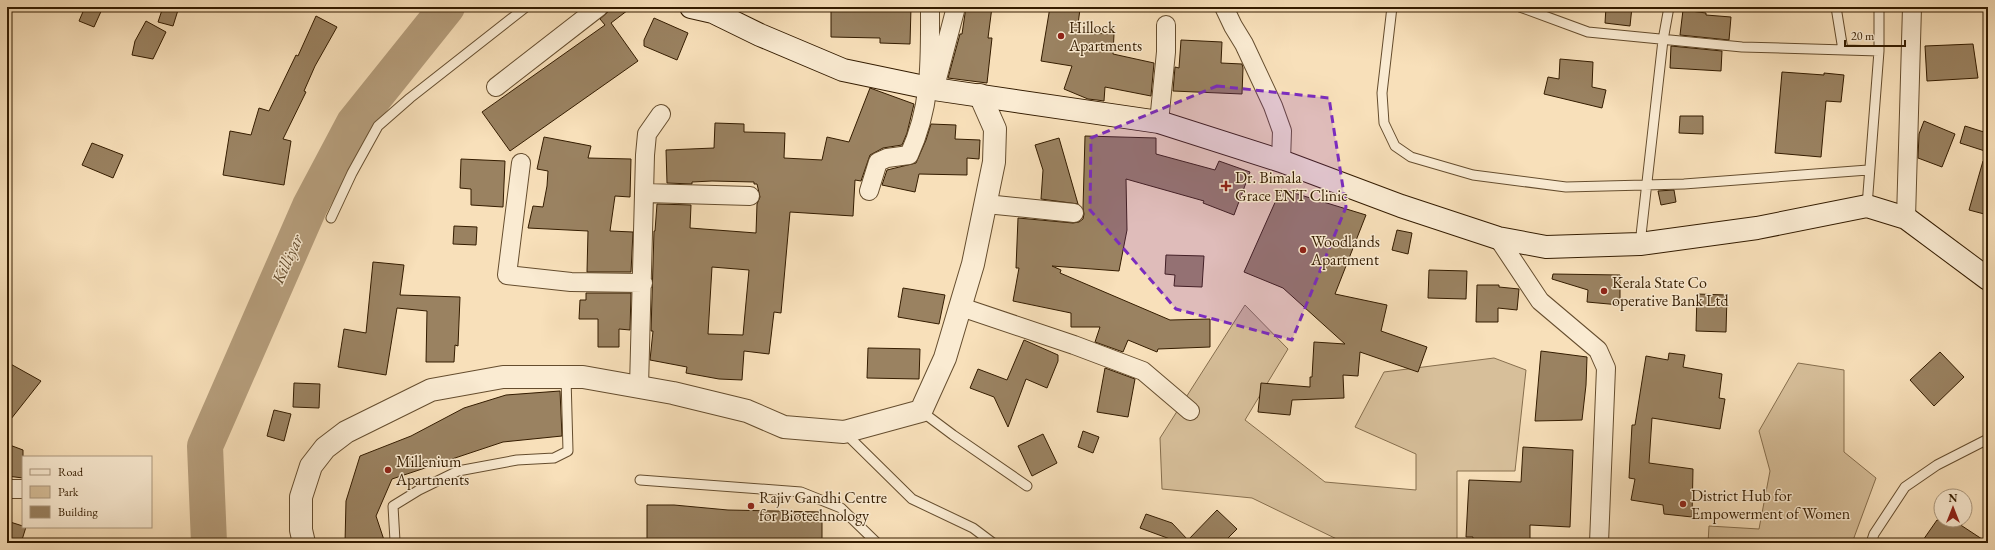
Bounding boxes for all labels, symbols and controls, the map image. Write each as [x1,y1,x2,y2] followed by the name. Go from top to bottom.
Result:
[1068,17,1142,56] place label: Hillock Apartments
[1845,22,1905,48] scale bar
[1851,28,1875,44] text: 20 m
[1056,31,1066,41] marker: Hillock Apartments
[1235,167,1348,206] place label: Dr. Bimala Grace ENT Clinic
[1220,180,1232,192] marker: Dr. Bimala Grace ENT Clinic
[266,229,308,288] water label: Killiyar
[1310,231,1380,270] place label: Woodlands Apartment
[1298,245,1308,255] marker: Woodlands Apartment
[1612,272,1729,311] place label: Kerala State Co operative Bank Ltd
[1599,286,1609,296] marker: Kerala State Co operative Bank Ltd
[395,451,469,490] place label: Millenium Apartments
[22,456,152,528] legend
[58,464,84,480] text: Road
[383,465,393,475] marker: Millenium Apartments
[58,484,79,500] text: Park
[1691,485,1851,524] place label: District Hub for Empowerment of Women
[759,487,887,526] place label: Rajiv Gandhi Centre for Biotechnology
[1933,488,1973,528] north arrow
[1949,491,1958,505] text: N
[1678,499,1688,509] marker: District Hub for Empowerment of Women
[746,501,756,511] marker: Rajiv Gandhi Centre for Biotechnology
[58,504,99,520] text: Building

